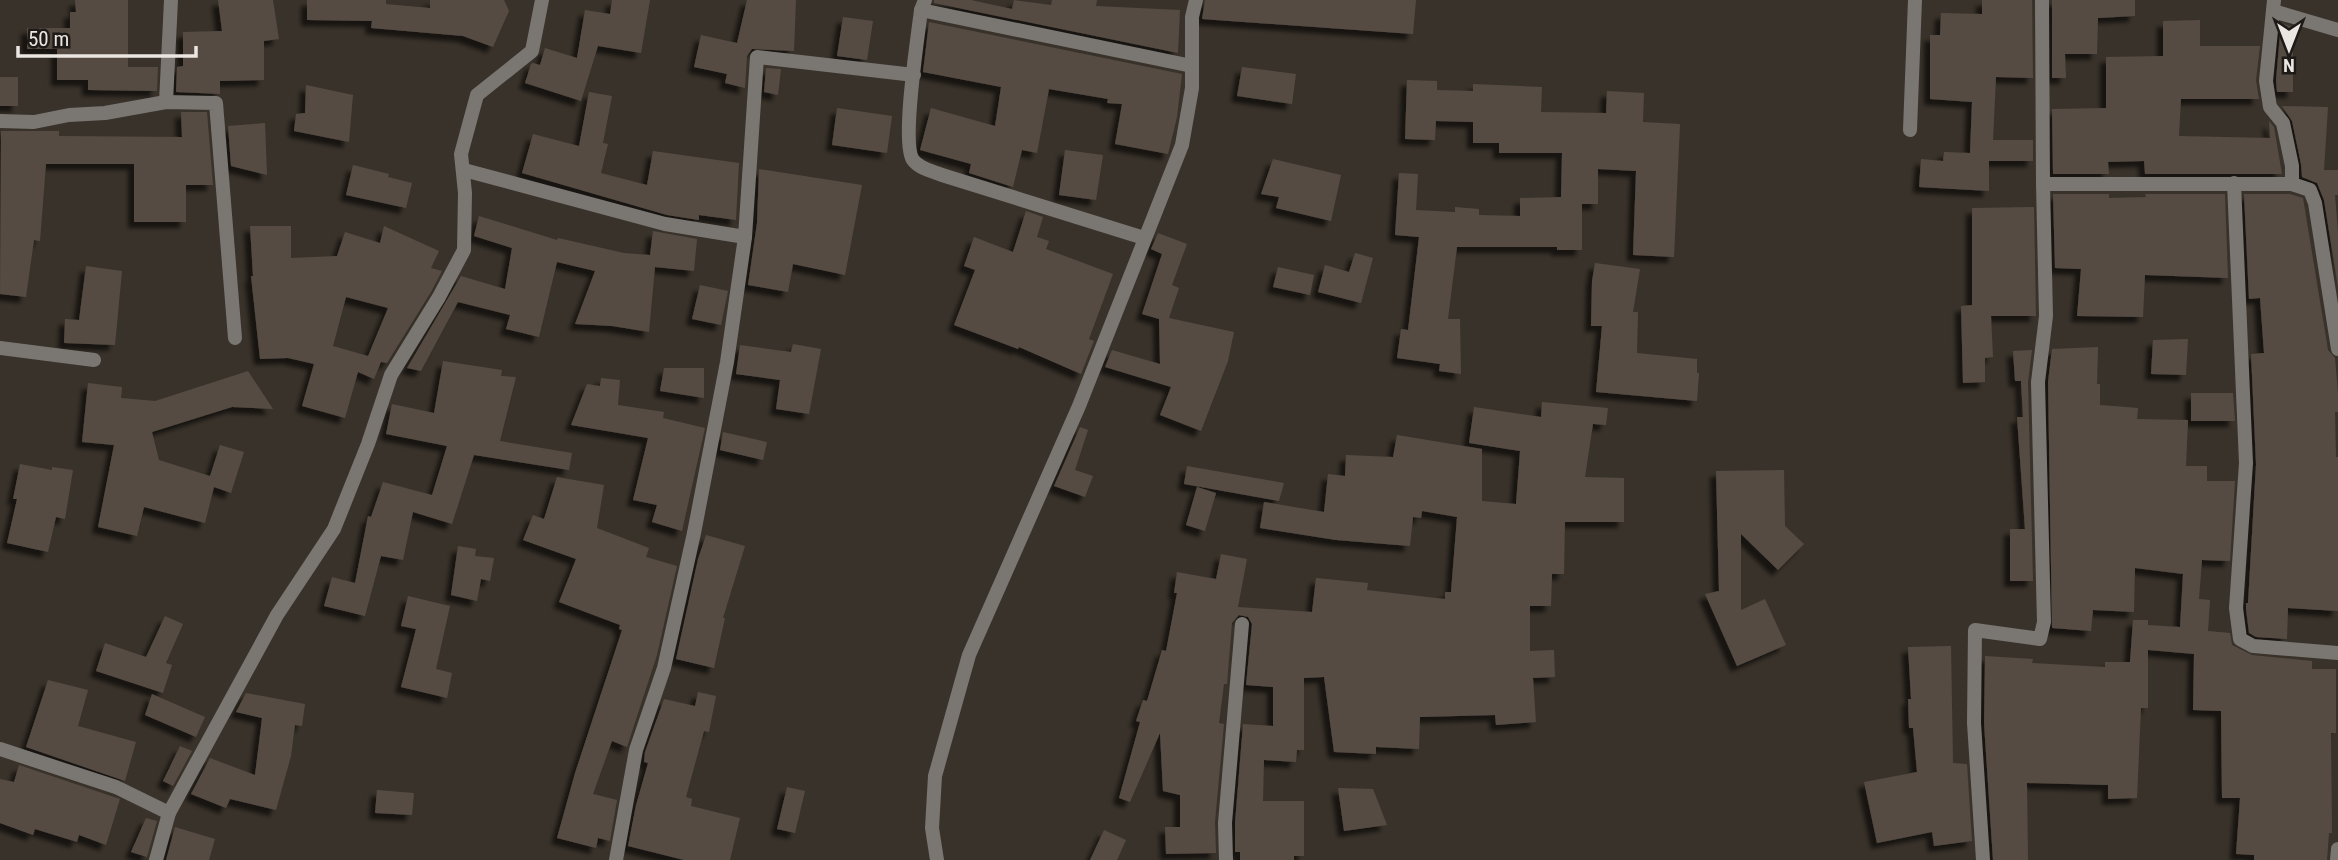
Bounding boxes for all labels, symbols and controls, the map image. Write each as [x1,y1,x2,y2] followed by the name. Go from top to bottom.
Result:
[18,14,196,58] scale bar
[2254,14,2324,84] north arrow
[28,27,69,51] text: 50 m
[2283,54,2295,77] text: N

